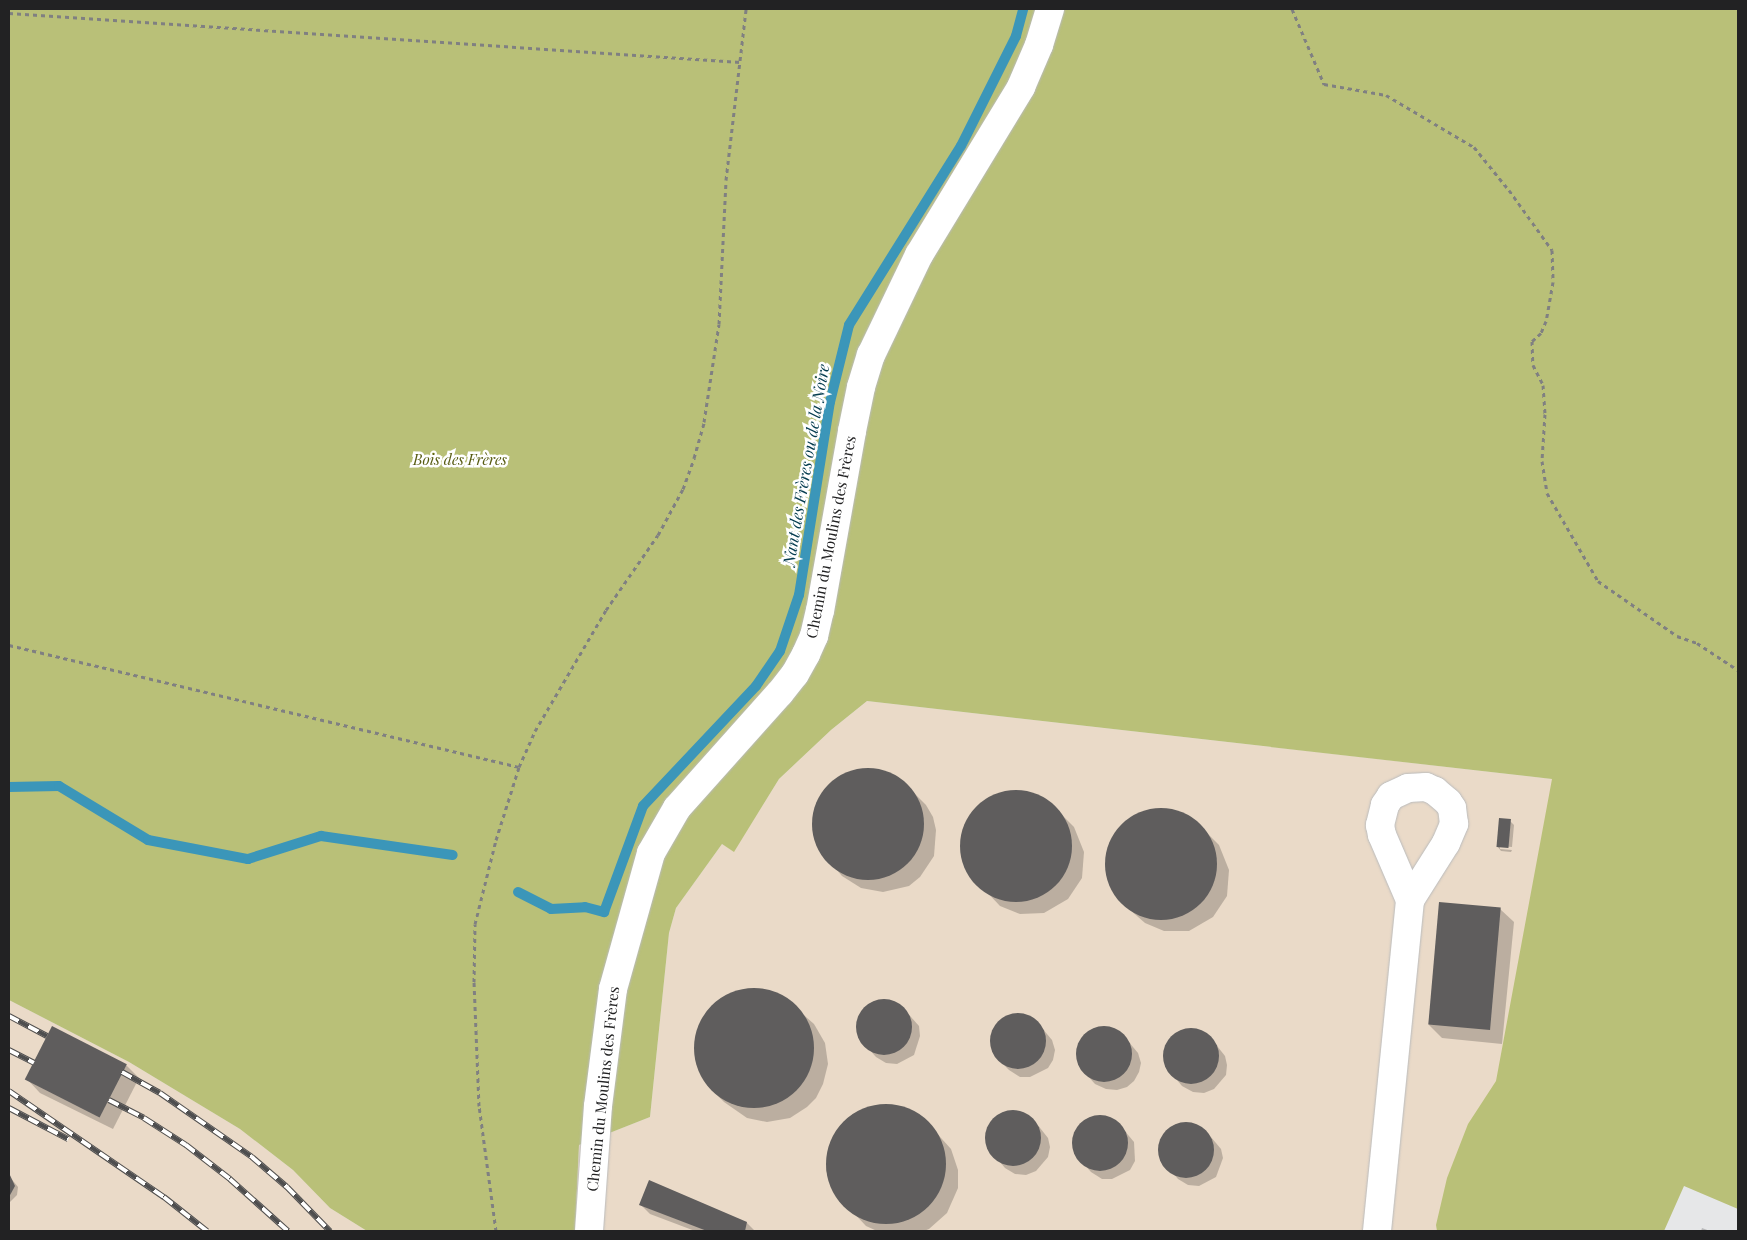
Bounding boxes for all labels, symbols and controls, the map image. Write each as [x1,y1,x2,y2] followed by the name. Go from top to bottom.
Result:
[779,363,833,567] water label: Nant des Frères ou de la Noire
[803,434,859,640] street label: Chemin du Moulins des Frères
[413,451,507,469] park label: Bois des Frères
[583,986,623,1192] street label: Chemin du Moulins des Frères

